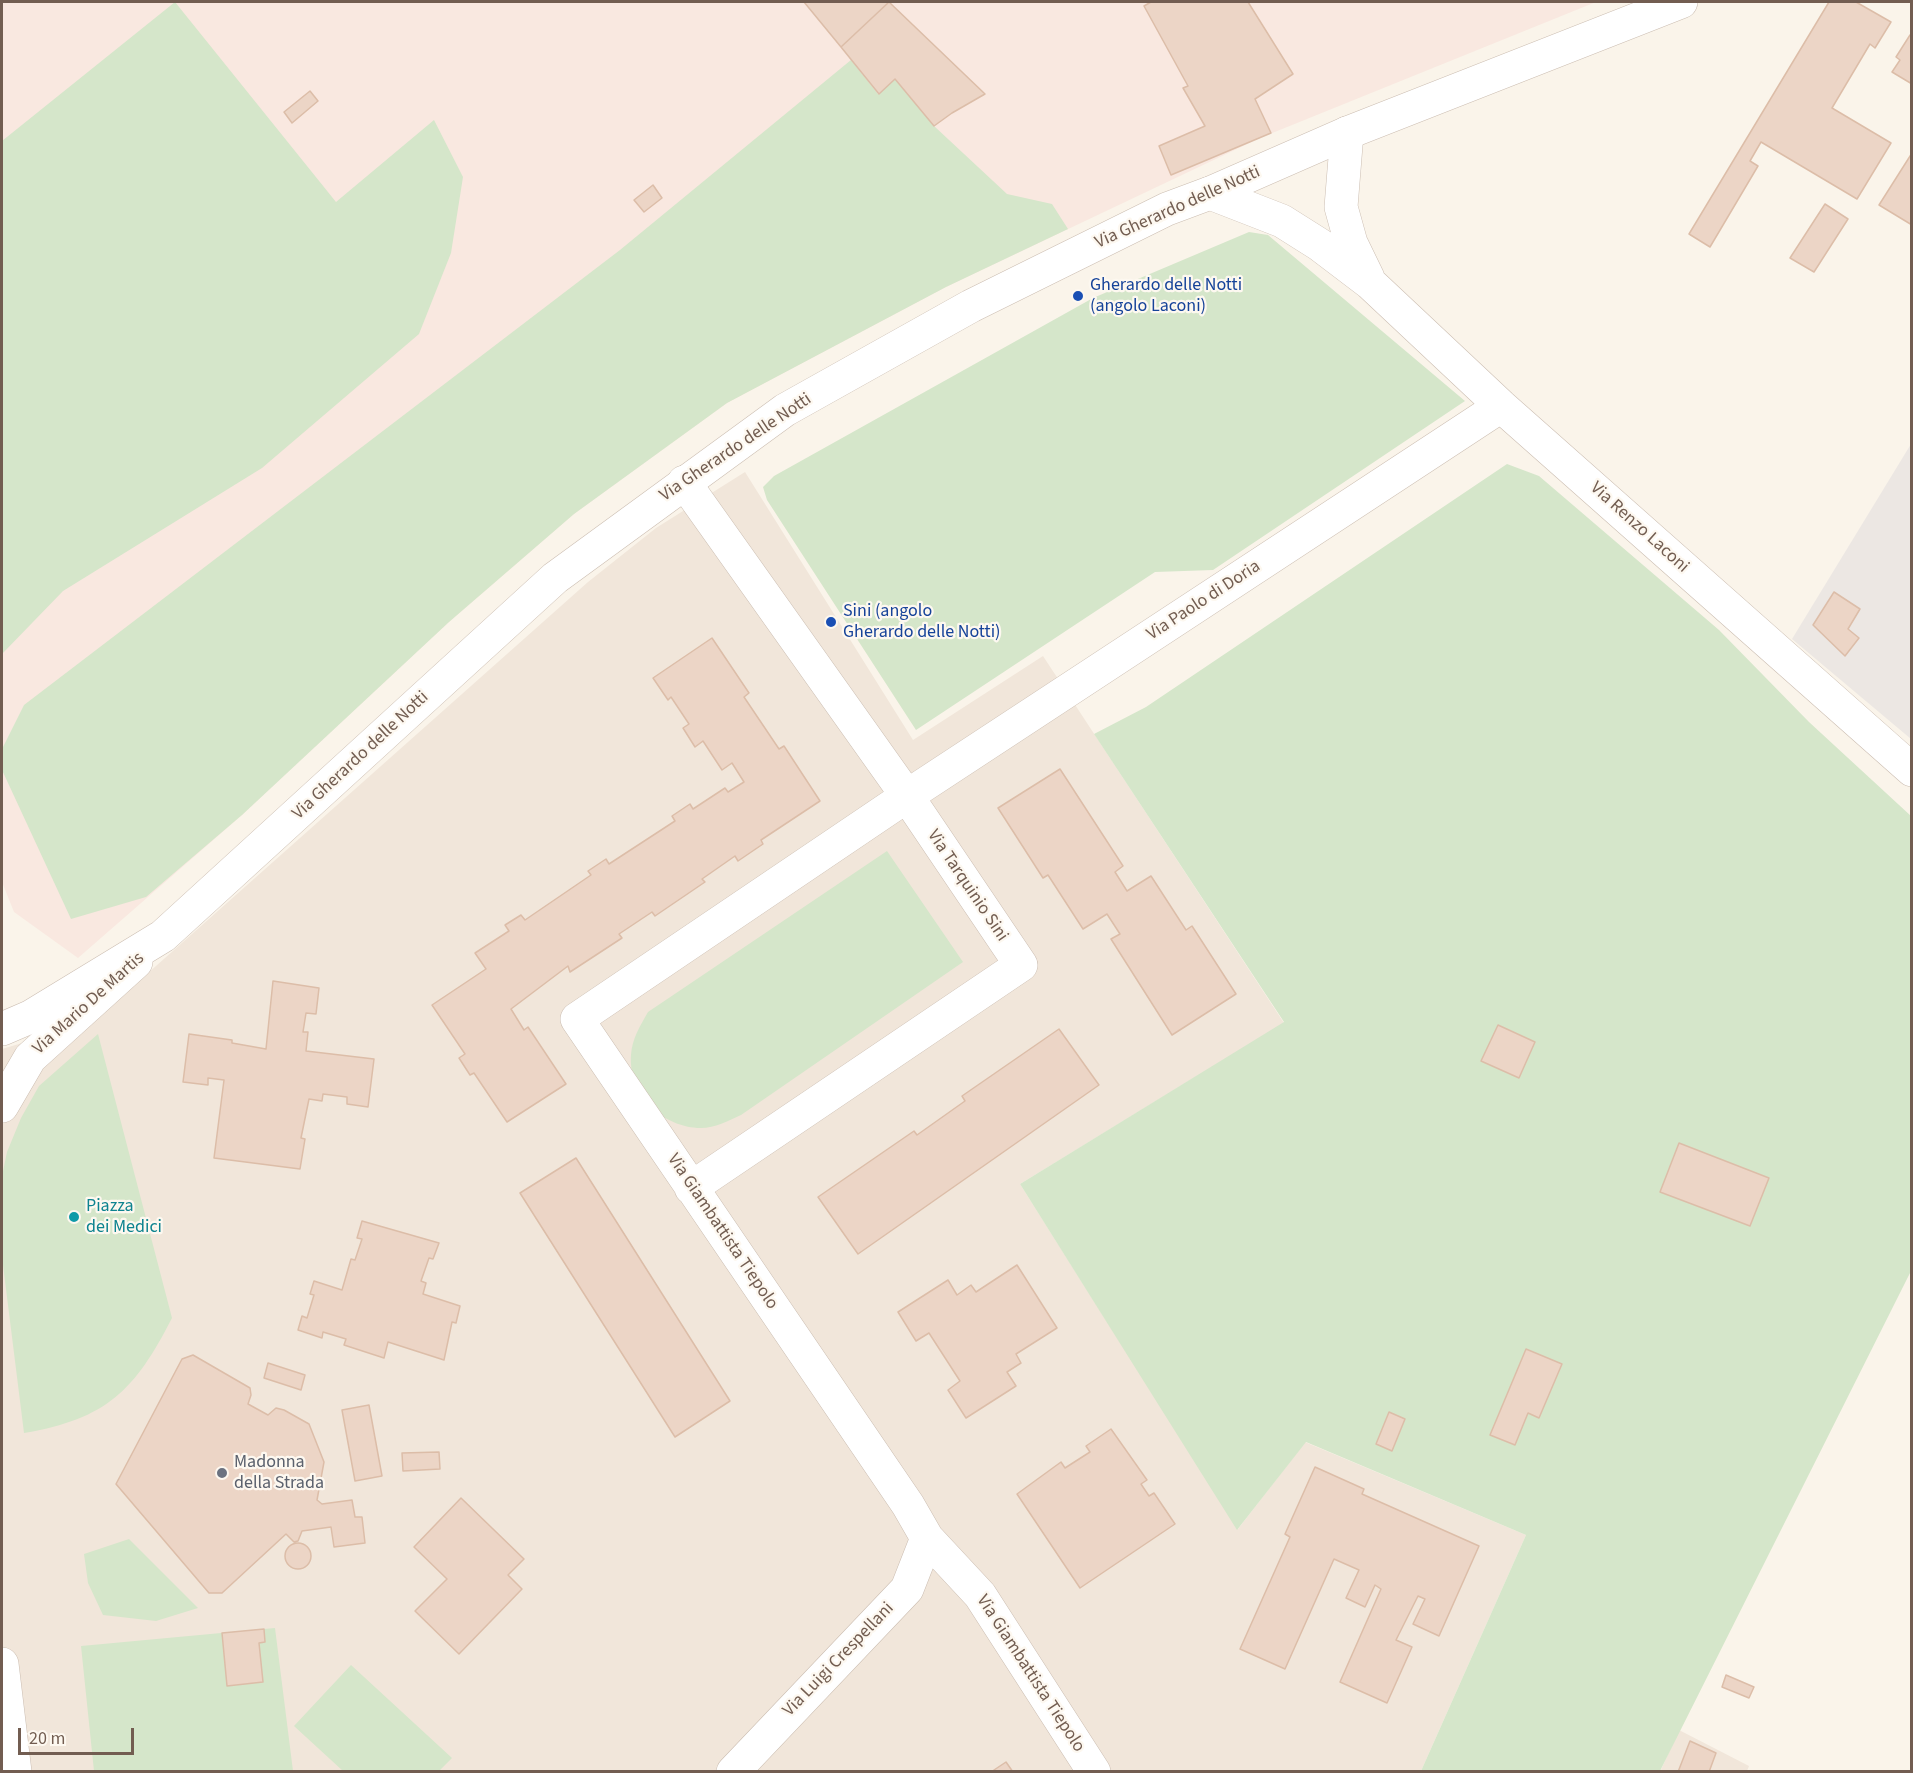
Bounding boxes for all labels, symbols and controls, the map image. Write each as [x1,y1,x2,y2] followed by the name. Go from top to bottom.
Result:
[1092,162,1264,254] street label: Via Gherardo delle Notti
[1090,275,1242,318] place label: Gherardo delle Notti (angolo Laconi)
[1071,289,1085,303] marker: Gherardo delle Notti (angolo Laconi)
[656,389,816,507] street label: Via Gherardo delle Notti
[1585,478,1693,578] street label: Via Renzo Laconi
[1143,556,1265,646] street label: Via Paolo di Doria
[843,601,1001,644] place label: Sini (angolo Gherardo delle Notti)
[824,615,838,629] marker: Sini (angolo Gherardo delle Notti)
[288,687,434,825] street label: Via Gherardo delle Notti
[922,826,1012,946] street label: Via Tarquinio Sini
[29,948,149,1060] street label: Via Mario De Martis
[662,1150,782,1314] street label: Via Giambattista Tiepolo
[86,1196,162,1238] place label: Piazza dei Medici
[67,1210,81,1224] marker: Piazza dei Medici
[234,1452,324,1494] place label: Madonna della Strada
[215,1466,229,1480] marker: Madonna della Strada
[971,1591,1089,1757] street label: Via Giambattista Tiepolo
[779,1598,899,1722] street label: Via Luigi Crespellani
[21,1716,136,1754] scale bar
[29,1726,65,1751] text: 20 m

